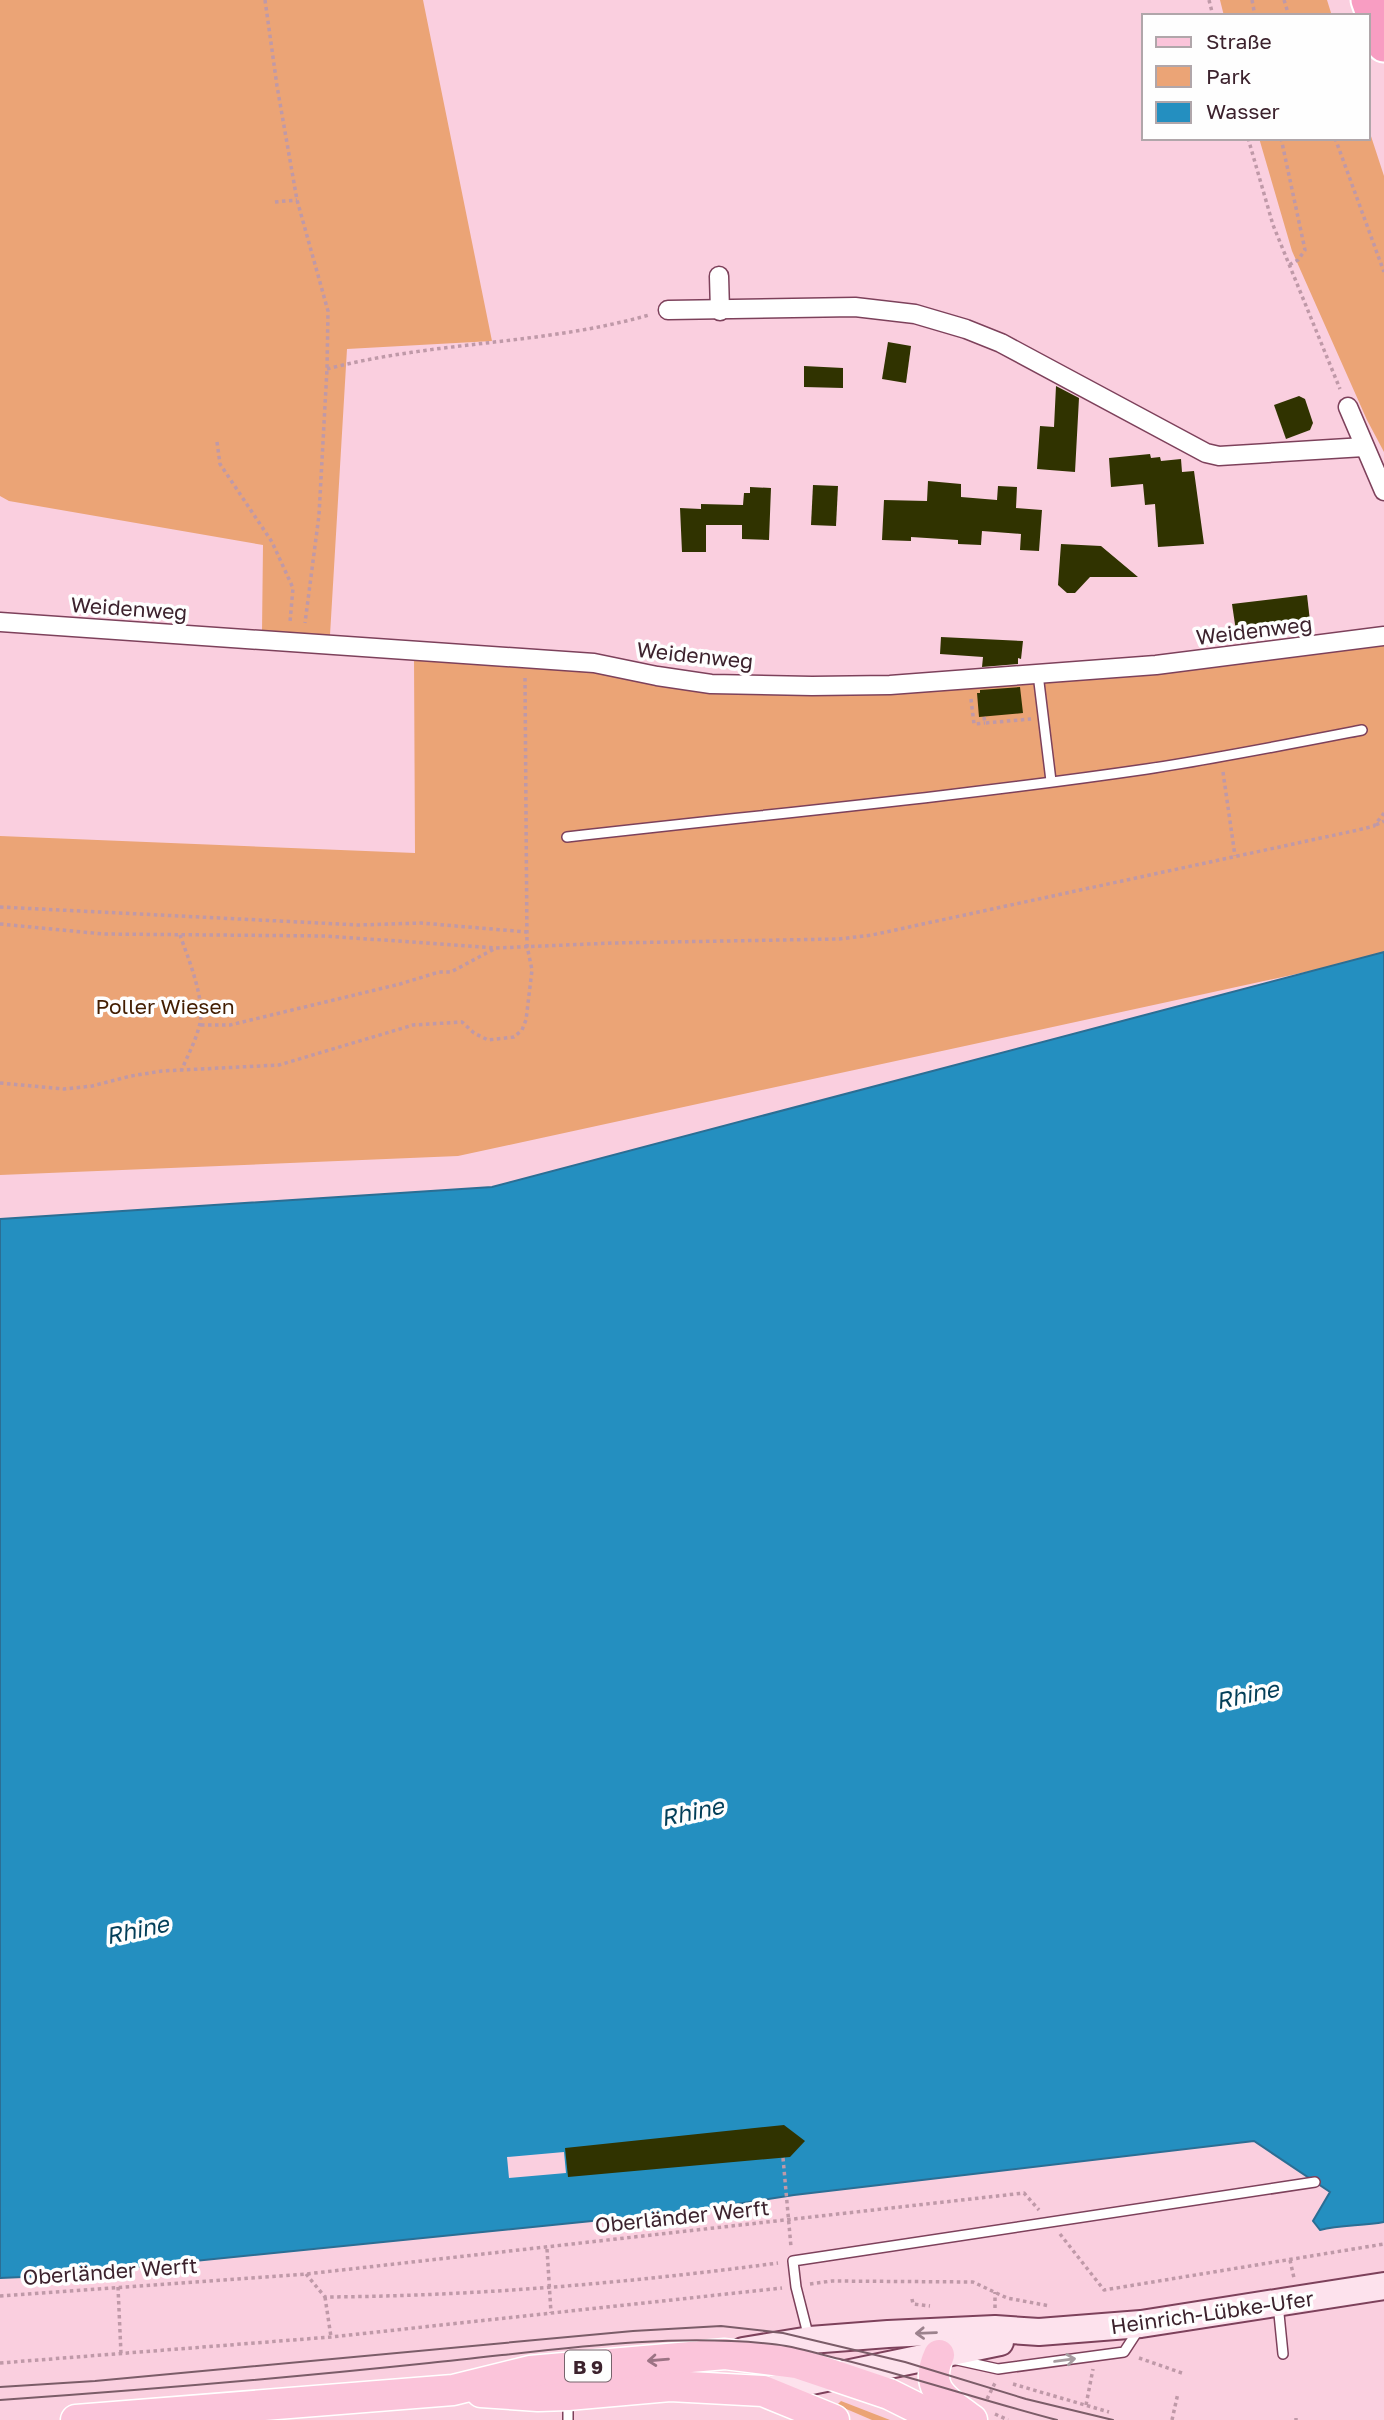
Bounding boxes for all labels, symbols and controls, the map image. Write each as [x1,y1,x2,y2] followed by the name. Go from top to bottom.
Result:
[1142,14,1370,140] legend
[1206,28,1272,54] text: Straße
[1206,63,1252,89] text: Park
[1206,98,1280,124] text: Wasser
[70,591,188,625] street label: Weidenweg
[1194,610,1314,650] street label: Weidenweg
[636,636,754,674] street label: Weidenweg
[95,993,235,1019] park label: Poller Wiesen
[1213,1673,1283,1714] water label: Rhine
[658,1790,728,1831] water label: Rhine
[103,1908,173,1949] water label: Rhine
[593,2194,771,2238] street label: Oberländer Werft
[22,2252,198,2290] street label: Oberländer Werft
[1109,2285,1315,2339] street label: Heinrich-Lübke-Ufer
[915,2326,938,2340] one-way arrow
[565,2350,611,2382] road number: B 9
[1053,2353,1076,2366] one-way arrow
[647,2354,669,2367] one-way arrow

